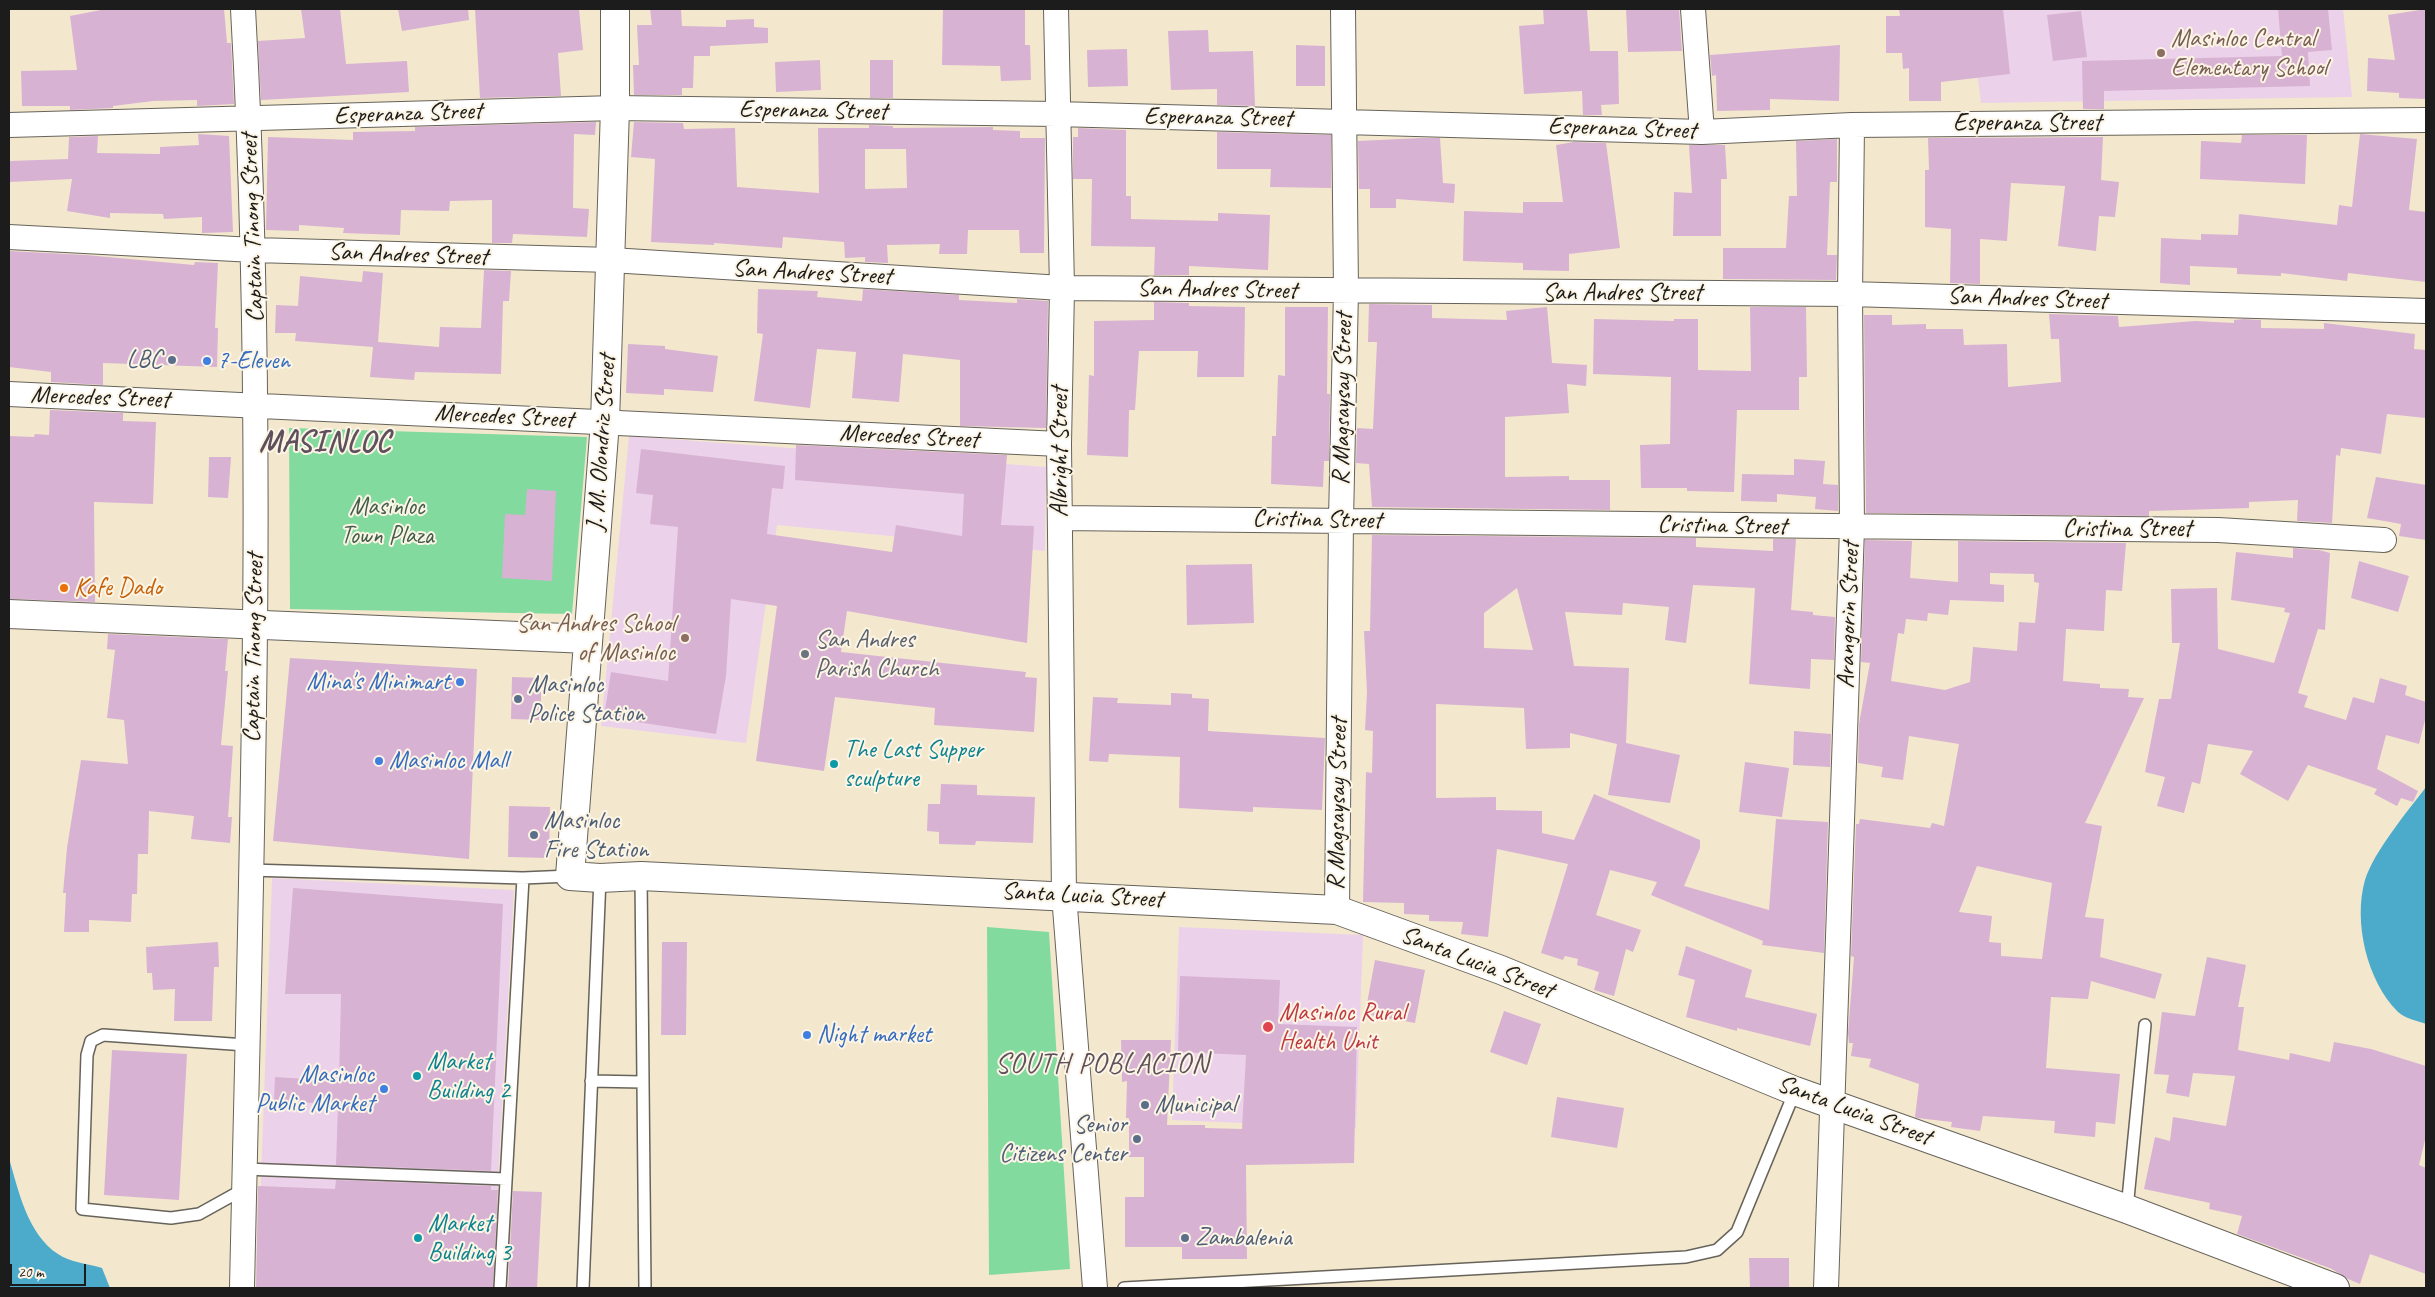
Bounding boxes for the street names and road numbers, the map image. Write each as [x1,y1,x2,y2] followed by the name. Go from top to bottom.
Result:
[739,95,887,127] street label: Esperanza Street
[333,96,483,132] street label: Esperanza Street
[1144,102,1292,134] street label: Esperanza Street
[1953,108,2101,138] street label: Esperanza Street
[1547,111,1697,147] street label: Esperanza Street
[235,133,271,323] street label: Captain Tinong Street
[328,237,488,273] street label: San Andres Street
[731,254,893,292] street label: San Andres Street
[1137,274,1297,306] street label: San Andres Street
[1542,278,1702,308] street label: San Andres Street
[1947,281,2107,317] street label: San Andres Street
[1327,313,1359,485] street label: R Magsaysay Street
[581,354,623,532] street label: J. M. Olondriz Street
[30,381,170,415] street label: Mercedes Street
[1045,387,1075,517] street label: Albright Street
[434,398,574,436] street label: Mercedes Street
[839,418,979,456] street label: Mercedes Street
[1252,504,1382,536] street label: Cristina Street
[1657,510,1787,542] street label: Cristina Street
[2062,514,2192,544] street label: Cristina Street
[1831,541,1867,689] street label: Arangorin Street
[237,553,271,743] street label: Captain Tinong Street
[1322,718,1354,890] street label: R Magsaysay Street
[1001,877,1163,915] street label: Santa Lucia Street
[1396,920,1558,1006] street label: Santa Lucia Street
[1773,1069,1935,1153] street label: Santa Lucia Street

